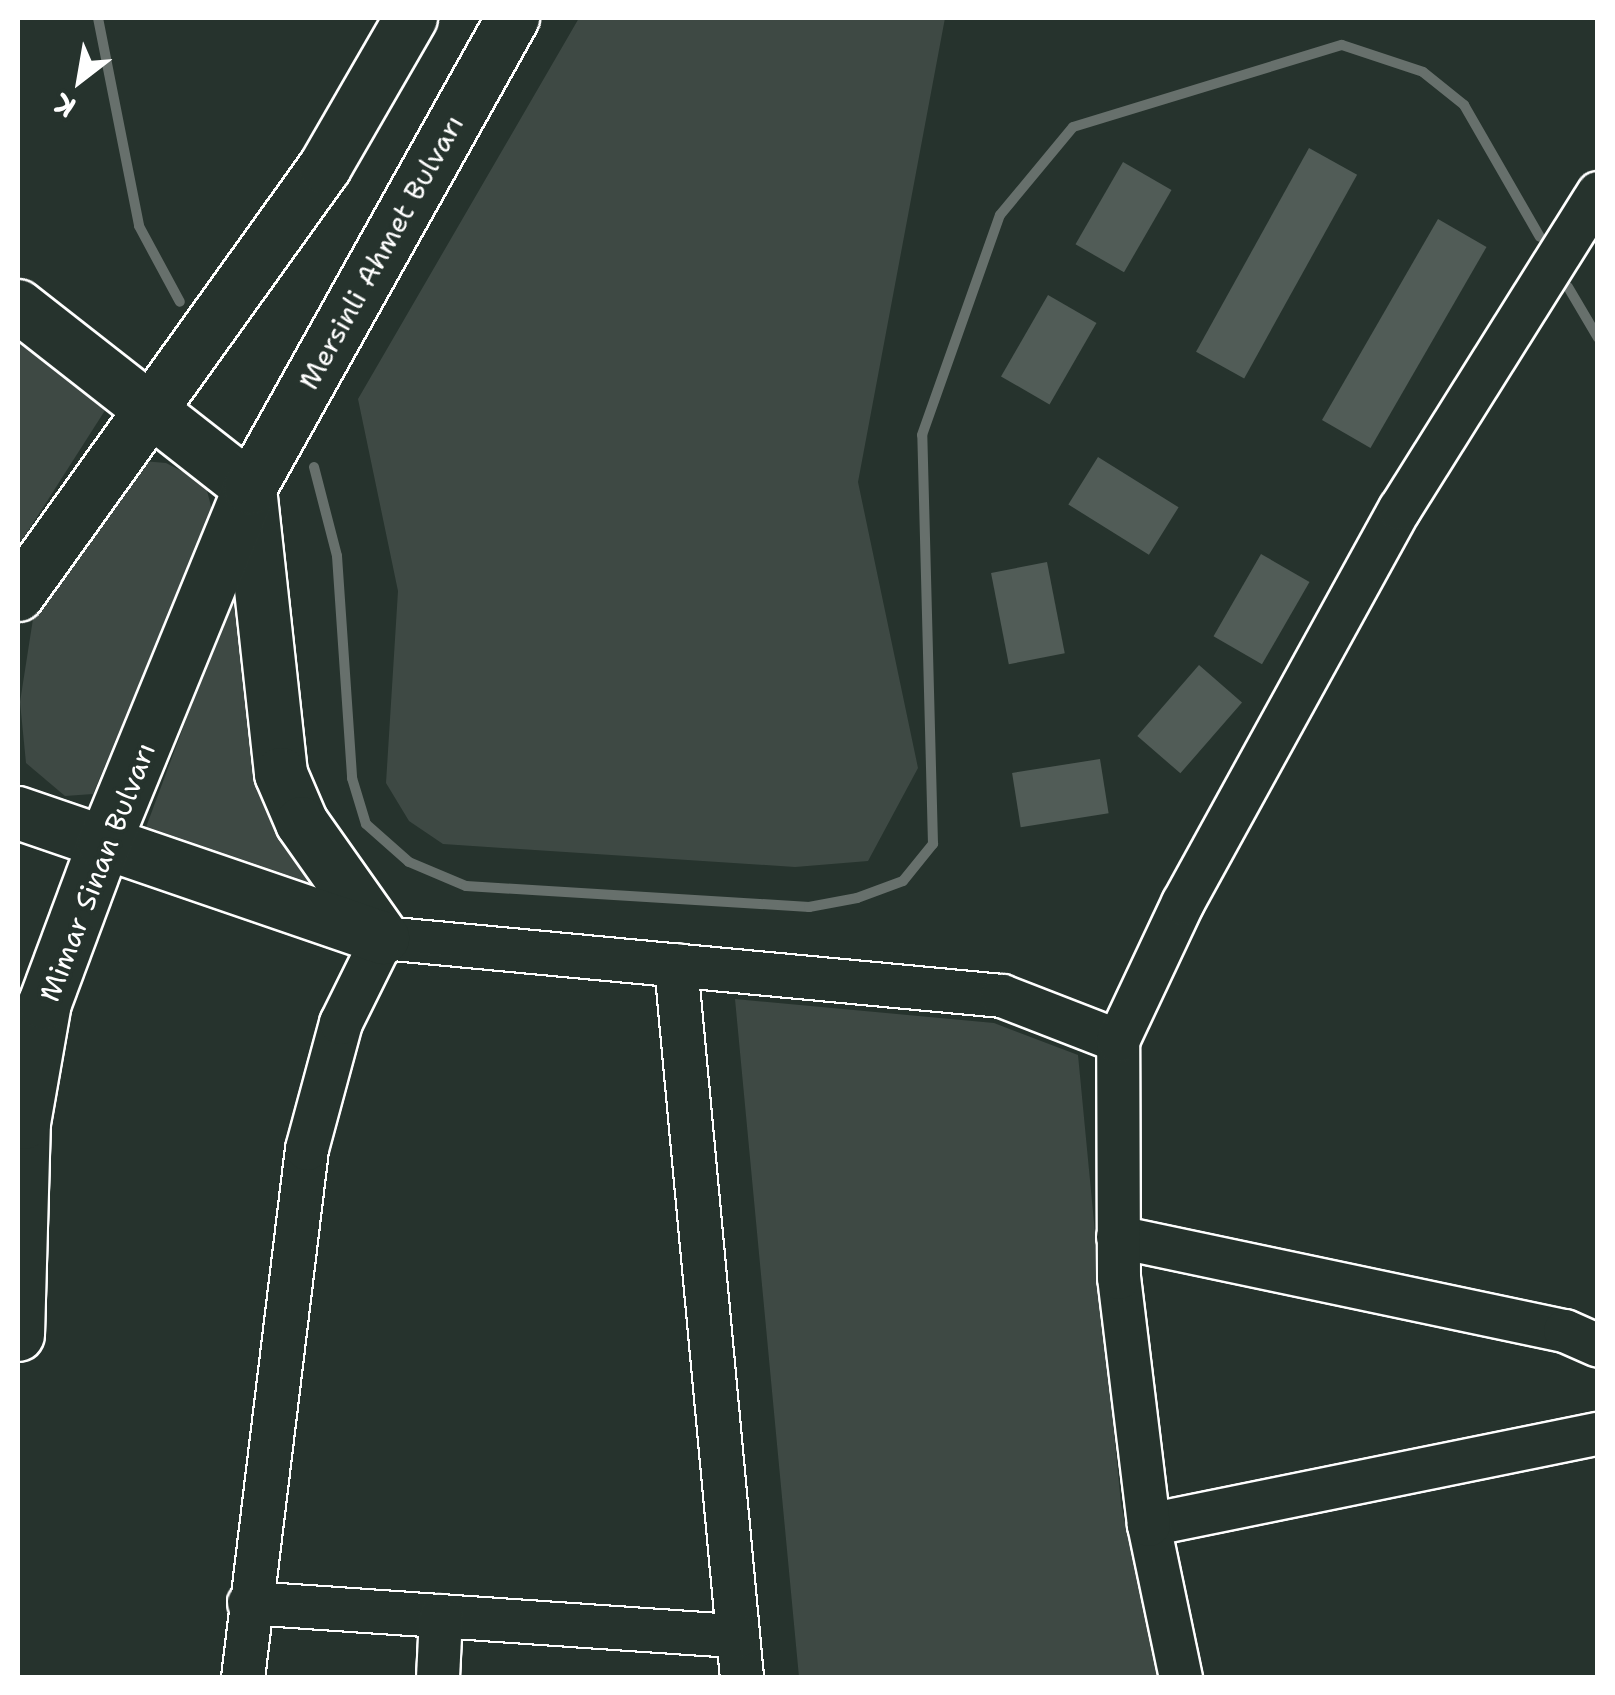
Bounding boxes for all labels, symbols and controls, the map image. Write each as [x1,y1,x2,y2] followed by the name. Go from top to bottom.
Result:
[30,30,130,130] north arrow
[47,85,83,127] text: K
[291,109,471,395] street label: Mersinli Ahmet Bulvarı
[32,738,162,1006] street label: Mimar Sinan Bulvarı

